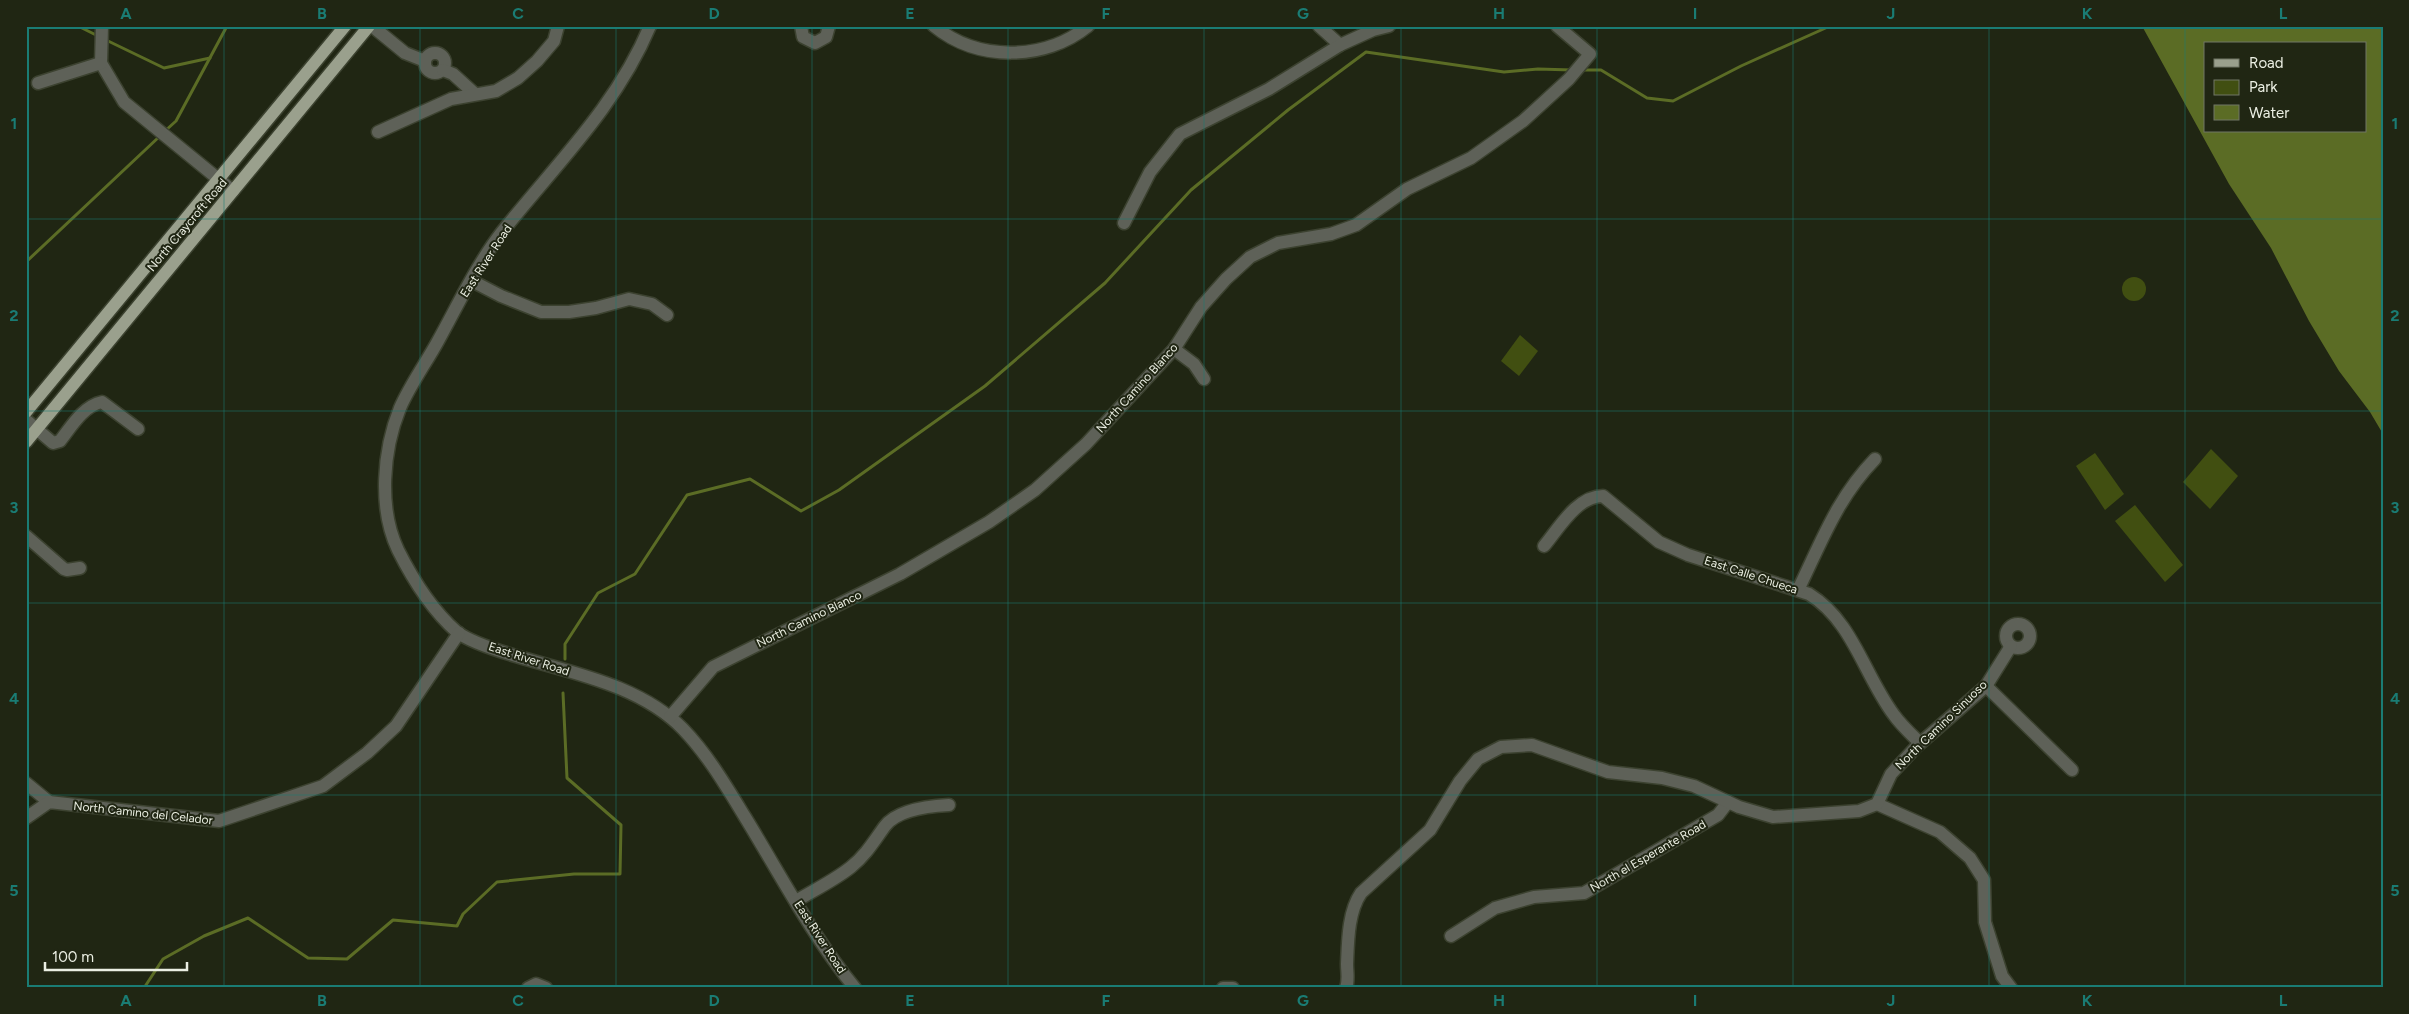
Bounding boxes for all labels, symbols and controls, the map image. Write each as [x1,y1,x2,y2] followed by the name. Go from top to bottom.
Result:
[120,4,132,23] text: A
[317,4,327,23] text: B
[512,4,524,23] text: C
[708,4,720,23] text: D
[905,4,915,23] text: E
[1102,4,1111,23] text: F
[1297,4,1309,23] text: G
[1493,4,1505,23] text: H
[1693,4,1697,23] text: I
[1887,4,1895,23] text: J
[2082,4,2093,23] text: K
[2279,4,2288,23] text: L
[2204,42,2366,132] legend
[2249,54,2284,72] text: Road
[2249,78,2278,96] text: Park
[2249,104,2289,122] text: Water
[11,114,17,133] text: 1
[2392,114,2398,133] text: 1
[144,176,230,274] street label: North Craycroft Road
[457,222,515,300] street label: East River Road
[9,306,19,325] text: 2
[2390,306,2400,325] text: 2
[1093,341,1181,435] street label: North Camino Blanco
[10,498,19,517] text: 3
[2391,498,2400,517] text: 3
[1703,553,1799,597] street label: East Calle Chueca
[754,587,864,651] street label: North Camino Blanco
[487,639,571,679] street label: East River Road
[1892,678,1990,772] street label: North Camino Sinuoso
[9,689,19,708] text: 4
[2390,689,2400,708] text: 4
[73,799,213,827] street label: North Camino del Celador
[1588,817,1708,895] street label: North el Esperante Road
[9,881,19,900] text: 5
[2390,881,2400,900] text: 5
[791,898,849,976] street label: East River Road
[45,939,188,971] scale bar
[52,948,94,966] text: 100 m
[120,991,132,1010] text: A
[317,991,327,1010] text: B
[512,991,524,1010] text: C
[708,991,720,1010] text: D
[905,991,915,1010] text: E
[1102,991,1111,1010] text: F
[1297,991,1309,1010] text: G
[1493,991,1505,1010] text: H
[1693,991,1697,1010] text: I
[1887,991,1895,1010] text: J
[2082,991,2093,1010] text: K
[2279,991,2288,1010] text: L

